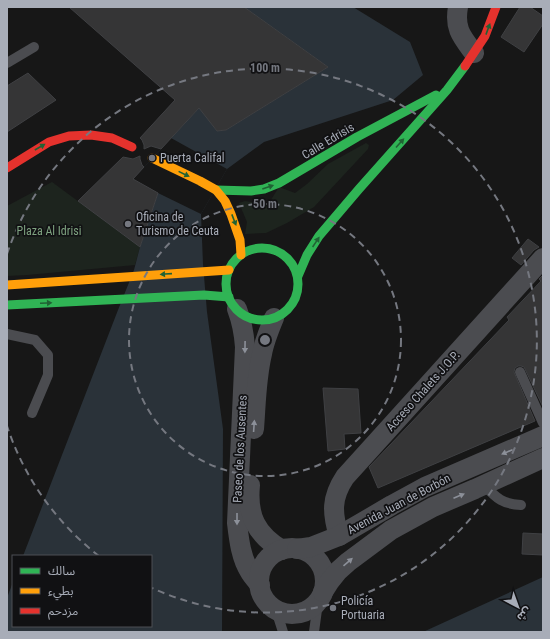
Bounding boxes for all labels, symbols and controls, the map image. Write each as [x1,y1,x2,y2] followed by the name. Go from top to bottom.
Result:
[485,23,491,35] one-way arrow
[250,61,280,75] text: 100 m
[299,120,357,162] street label: Calle Edrisis
[395,138,404,147] one-way arrow
[34,144,46,151] one-way arrow
[160,151,224,165] place label: Puerta Califal
[147,153,157,163] marker: Puerta Califal
[179,171,190,177] one-way arrow
[263,184,275,190] one-way arrow
[253,197,277,211] text: 50 m
[136,210,219,238] place label: Oficina de Turismo de Ceuta
[231,215,237,227] one-way arrow
[123,219,133,229] marker: Oficina de Turismo de Ceuta
[17,224,81,238] park label: Plaza Al Idrisi
[312,236,320,247] one-way arrow
[160,271,172,278] one-way arrow
[40,300,53,306] one-way arrow
[258,333,272,347] centre of rings
[241,341,248,353] one-way arrow
[383,348,463,434] street label: Acceso Chalets J.O.P.
[230,395,250,503] street label: Paseo de los Ausentes
[251,420,258,432] one-way arrow
[502,449,513,455] one-way arrow
[345,471,453,537] street label: Avenida Juan de Borbón
[453,493,464,499] one-way arrow
[234,513,240,526] one-way arrow
[12,555,152,627] legend
[342,558,353,567] one-way arrow
[48,564,75,578] text: سالك
[48,584,74,601] text: بطيء
[498,587,538,627] north arrow
[341,594,385,622] place label: Policía Portuaria
[328,603,338,613] marker: Policía Portuaria
[48,604,78,620] text: مزدحم
[514,604,534,624] text: ش

